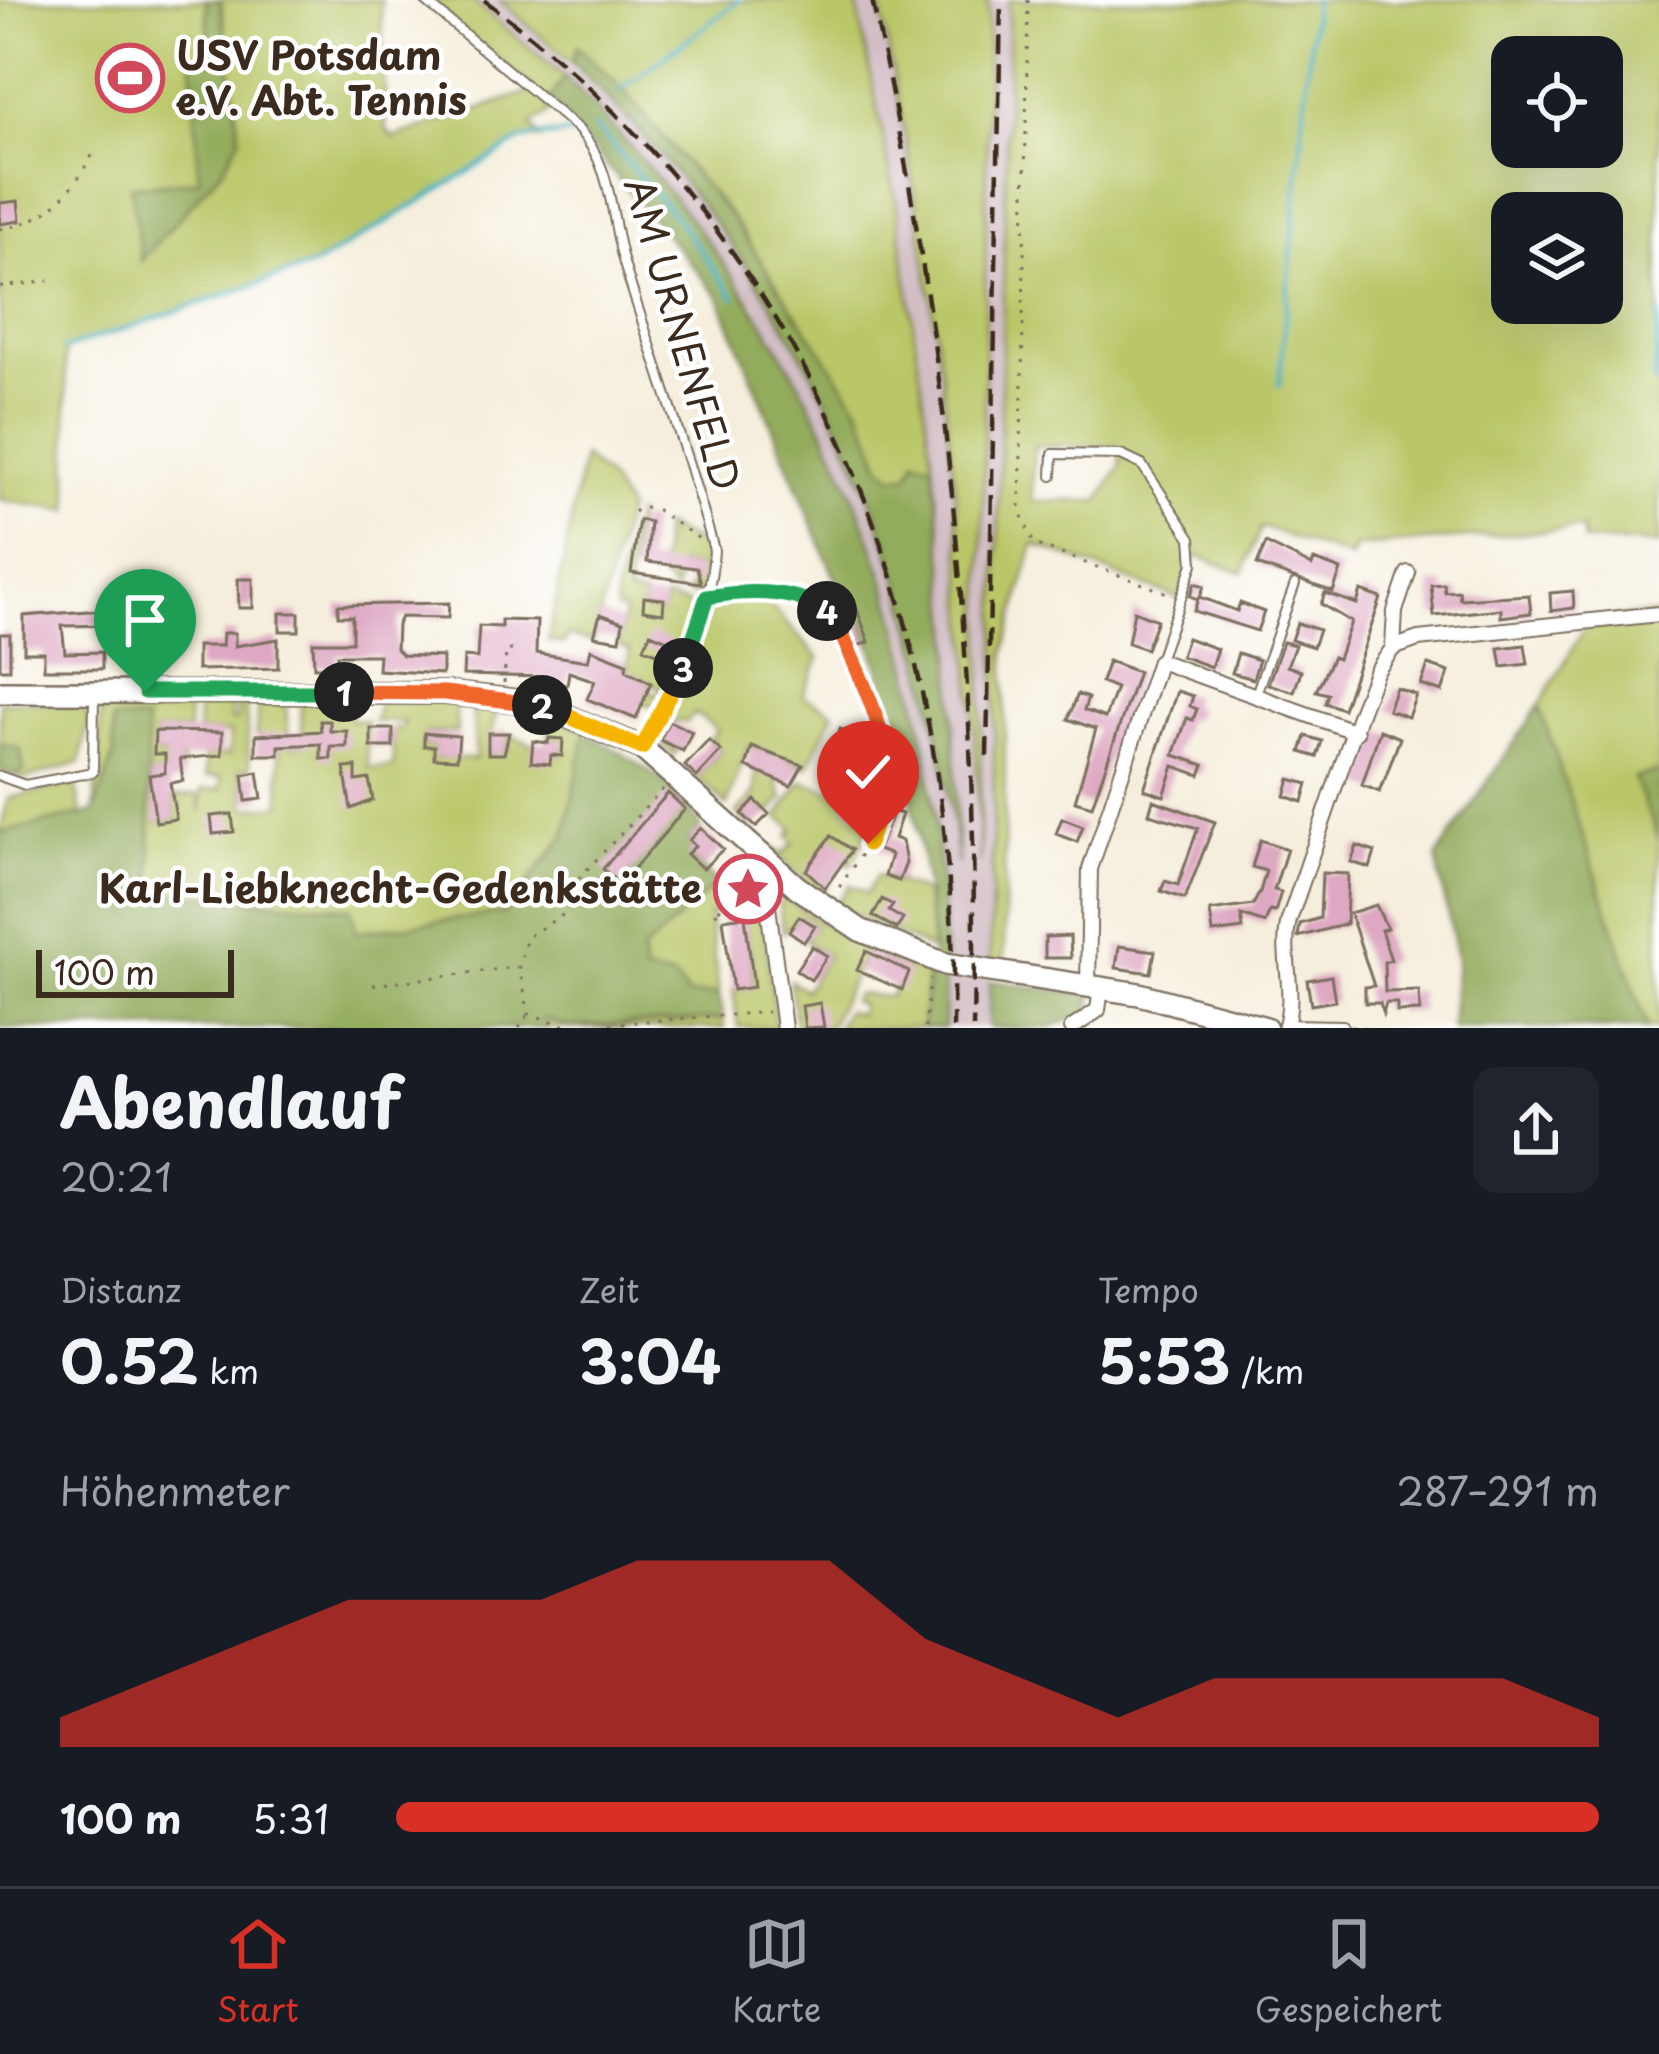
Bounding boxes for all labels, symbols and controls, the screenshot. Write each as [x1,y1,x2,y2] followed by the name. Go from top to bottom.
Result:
[176,24,467,128] place label: USV Potsdam e.V. Abt. Tennis
[1491,36,1623,324] map controls
[1491,36,1623,168] button: locate
[95,43,165,113] sports icon: USV Potsdam e.V. Abt. Tennis
[612,170,757,497] street label: AM URNENFELD
[1491,192,1623,324] button: layers
[94,569,196,692] pin
[797,581,857,641] pin: 4
[816,586,838,636] text: 4
[112,587,178,653] icon: arrive
[653,638,713,698] pin: 3
[672,643,694,693] text: 3
[314,662,374,722] pin: 1
[336,667,352,717] text: 1
[512,675,572,735] pin: 2
[530,680,554,730] text: 2
[817,721,919,844] pin
[835,739,901,805] icon: check
[713,854,783,924] place icon: Karl-Liebknecht-Gedenkstätte
[99,857,702,916] place label: Karl-Liebknecht-Gedenkstätte
[36,944,234,997] scale bar
[54,946,155,996] text: 100 m
[60,1051,402,1150] text: Abendlauf
[1473,1067,1599,1193] button: share
[60,1146,172,1205] text: 20:21
[60,1264,181,1314] text: Distanz
[579,1264,640,1314] text: Zeit
[1098,1264,1199,1314] text: Tempo
[60,1314,199,1404] text: 0.52
[579,1314,721,1404] text: 3:04
[1098,1314,1230,1404] text: 5:53
[199,1345,259,1395] text: km
[1230,1345,1304,1395] text: /km
[60,1460,290,1519] text: Höhenmeter
[1396,1460,1599,1519] text: 287–291 m
[60,1788,182,1847] text: 100 m
[252,1788,329,1847] text: 5:31
[217,1911,299,2033] tab: Start
[732,1911,821,2033] tab: Karte
[1255,1911,1442,2033] tab: Gespeichert

